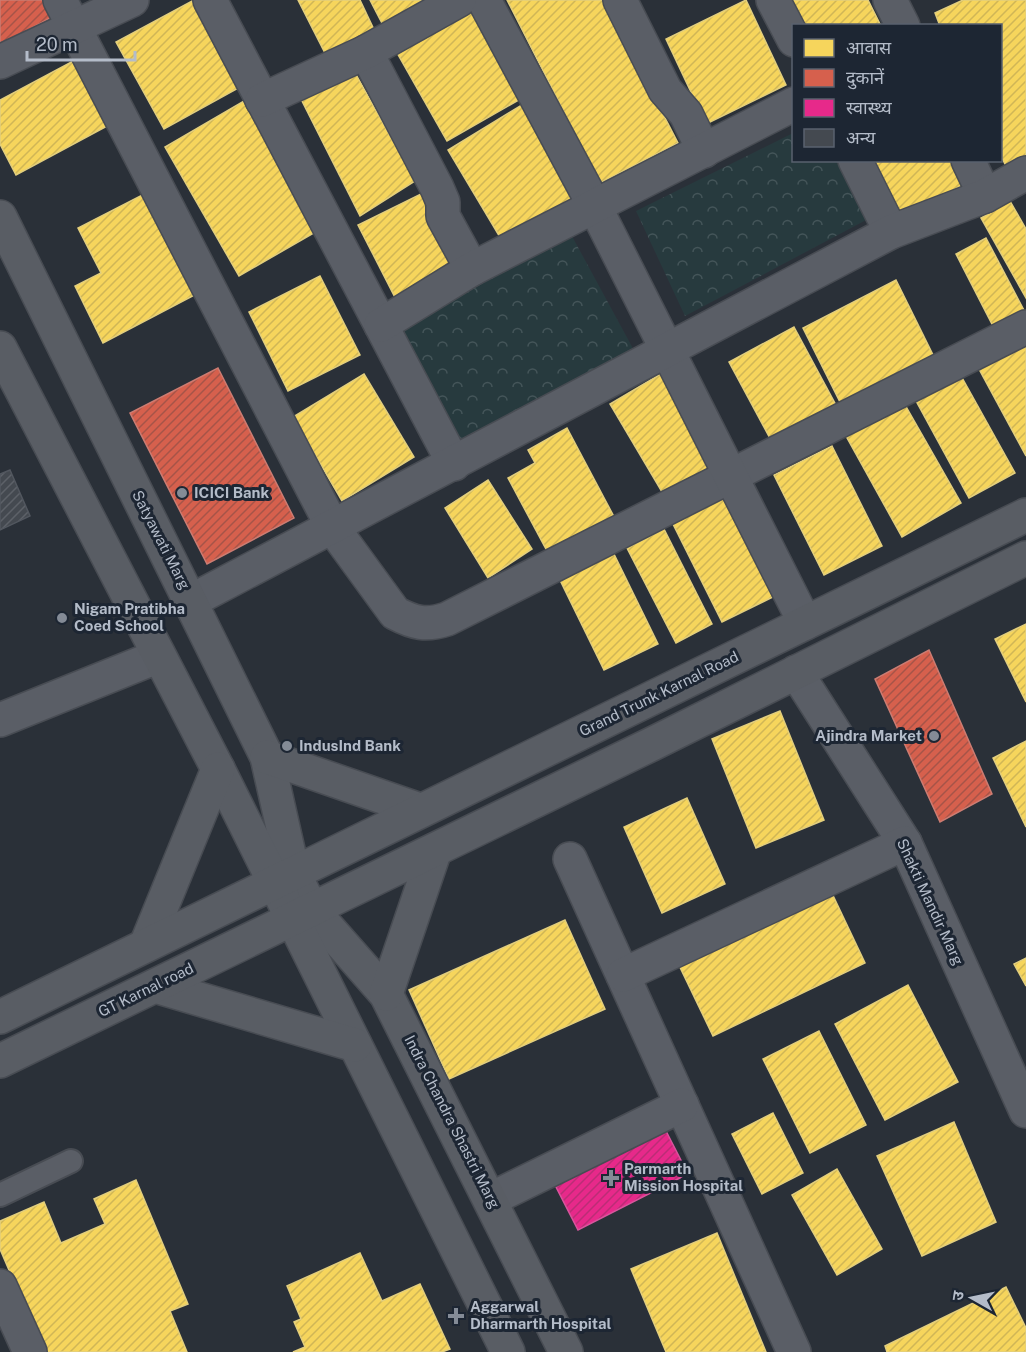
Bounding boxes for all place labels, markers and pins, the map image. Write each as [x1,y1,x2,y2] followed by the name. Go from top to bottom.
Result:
[194,484,269,501] place label: ICICI Bank
[175,486,189,500] marker: ICICI Bank
[74,600,185,634] place label: Nigam Pratibha Coed School
[55,611,69,625] marker: Nigam Pratibha Coed School
[815,727,922,744] place label: Ajindra Market
[927,729,941,743] marker: Ajindra Market
[299,737,401,754] place label: IndusInd Bank
[280,739,294,753] marker: IndusInd Bank
[624,1160,743,1194] place label: Parmarth Mission Hospital
[602,1169,620,1187] marker: Parmarth Mission Hospital
[470,1298,612,1332] place label: Aggarwal Dharmarth Hospital
[447,1307,465,1325] marker: Aggarwal Dharmarth Hospital

